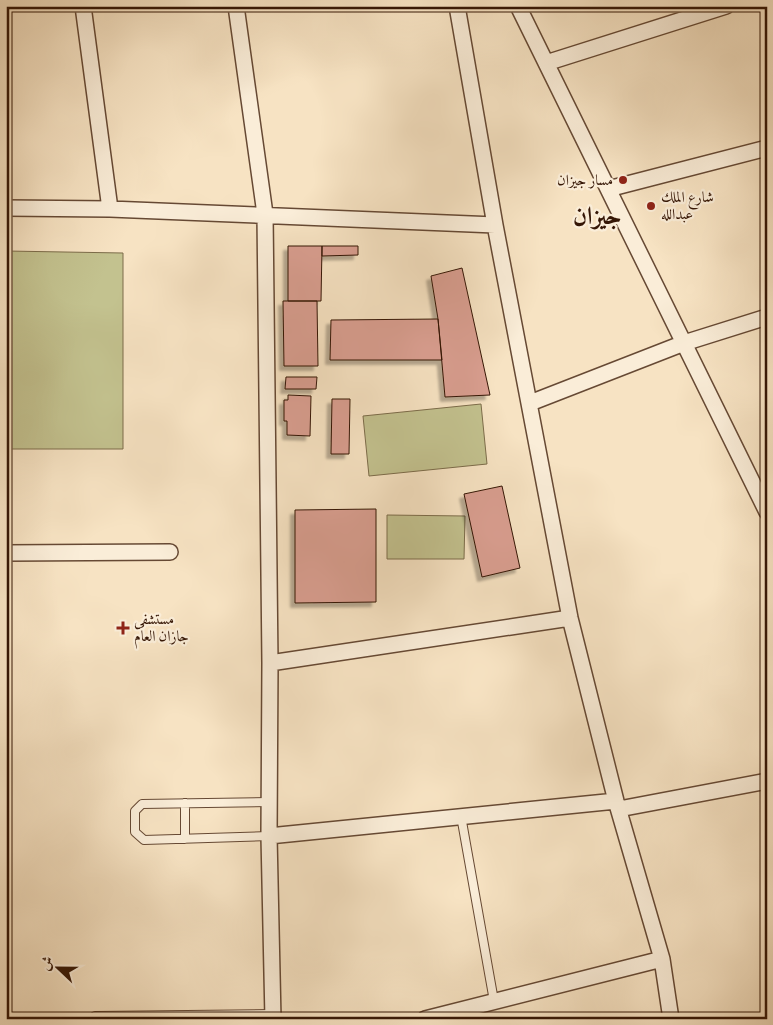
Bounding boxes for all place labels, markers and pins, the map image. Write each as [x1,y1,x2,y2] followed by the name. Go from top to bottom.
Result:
[557,170,613,190] place label: مسار جيزان
[617,174,629,186] marker: مسار جيزان
[661,187,714,224] place label: شارع الملك عبدالله
[645,200,657,212] marker: شارع الملك عبدالله
[134,609,189,649] place label: مستشفى جازان العام
[116,621,130,635] marker: مستشفى جازان العام

